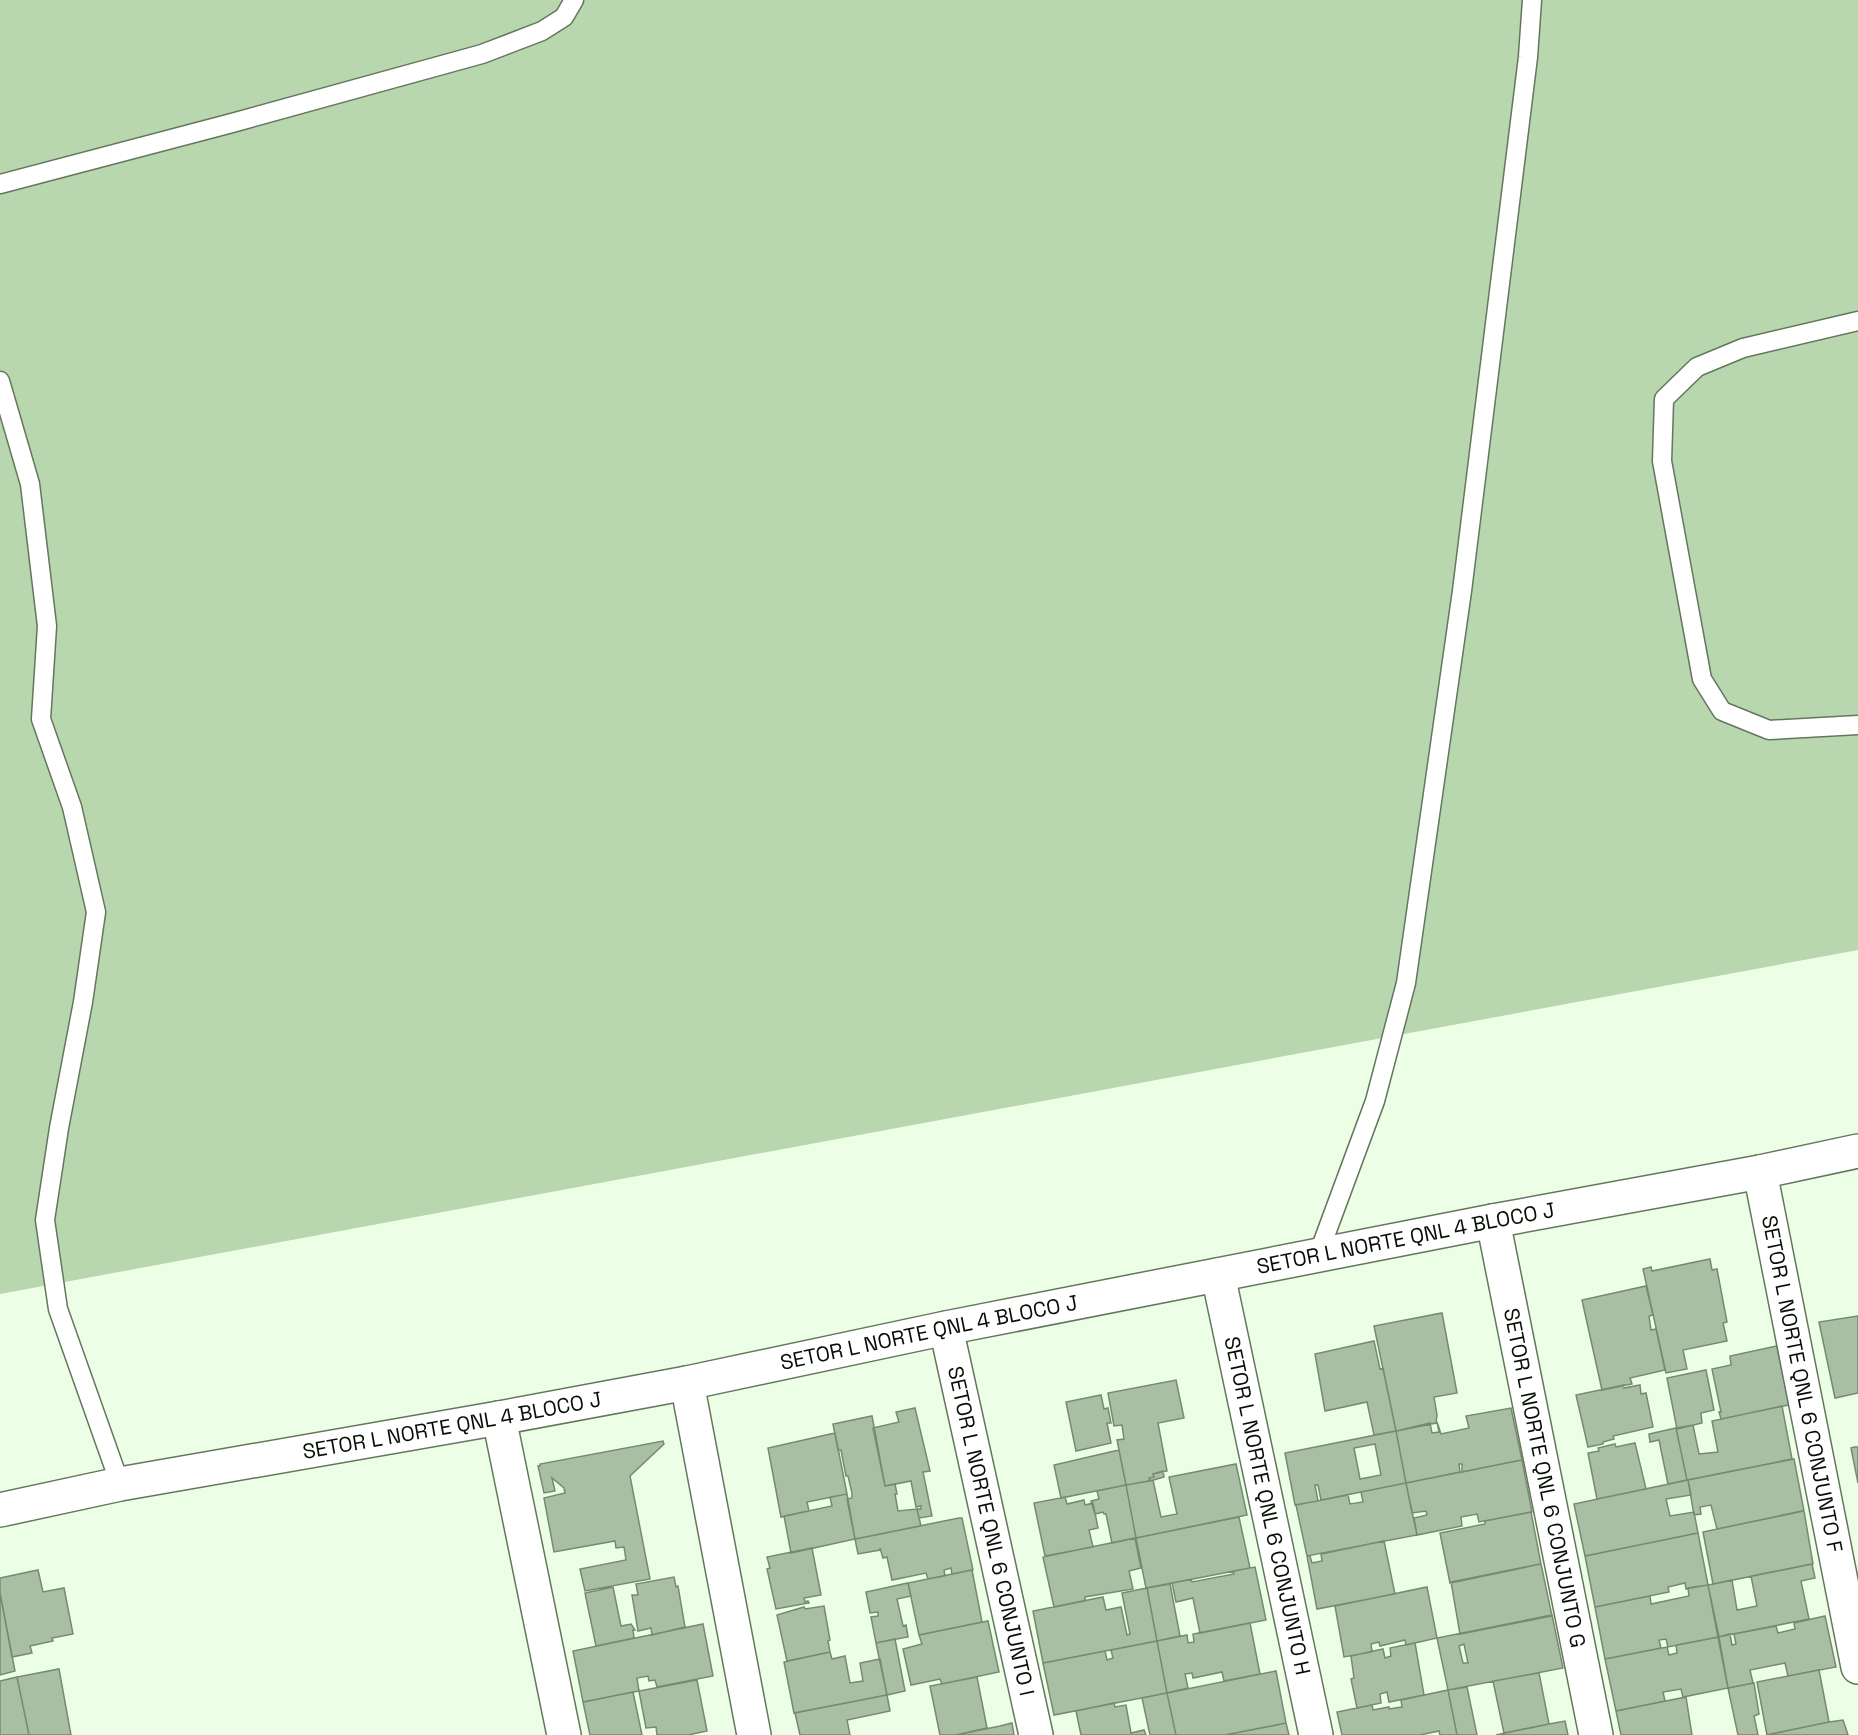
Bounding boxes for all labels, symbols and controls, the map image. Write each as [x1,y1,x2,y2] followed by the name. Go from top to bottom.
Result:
[1254,1196,1557,1280] street label: SETOR L NORTE QNL 4 BLOCO J
[1756,1213,1849,1555] street label: SETOR L NORTE QNL 6 CONJUNTO F
[778,1288,1080,1376] street label: SETOR L NORTE QNL 4 BLOCO J
[1498,1306,1592,1650] street label: SETOR L NORTE QNL 6 CONJUNTO G
[1218,1334,1317,1678] street label: SETOR L NORTE QNL 6 CONJUNTO H
[942,1364,1041,1698] street label: SETOR L NORTE QNL 6 CONJUNTO I
[300,1385,604,1465] street label: SETOR L NORTE QNL 4 BLOCO J

